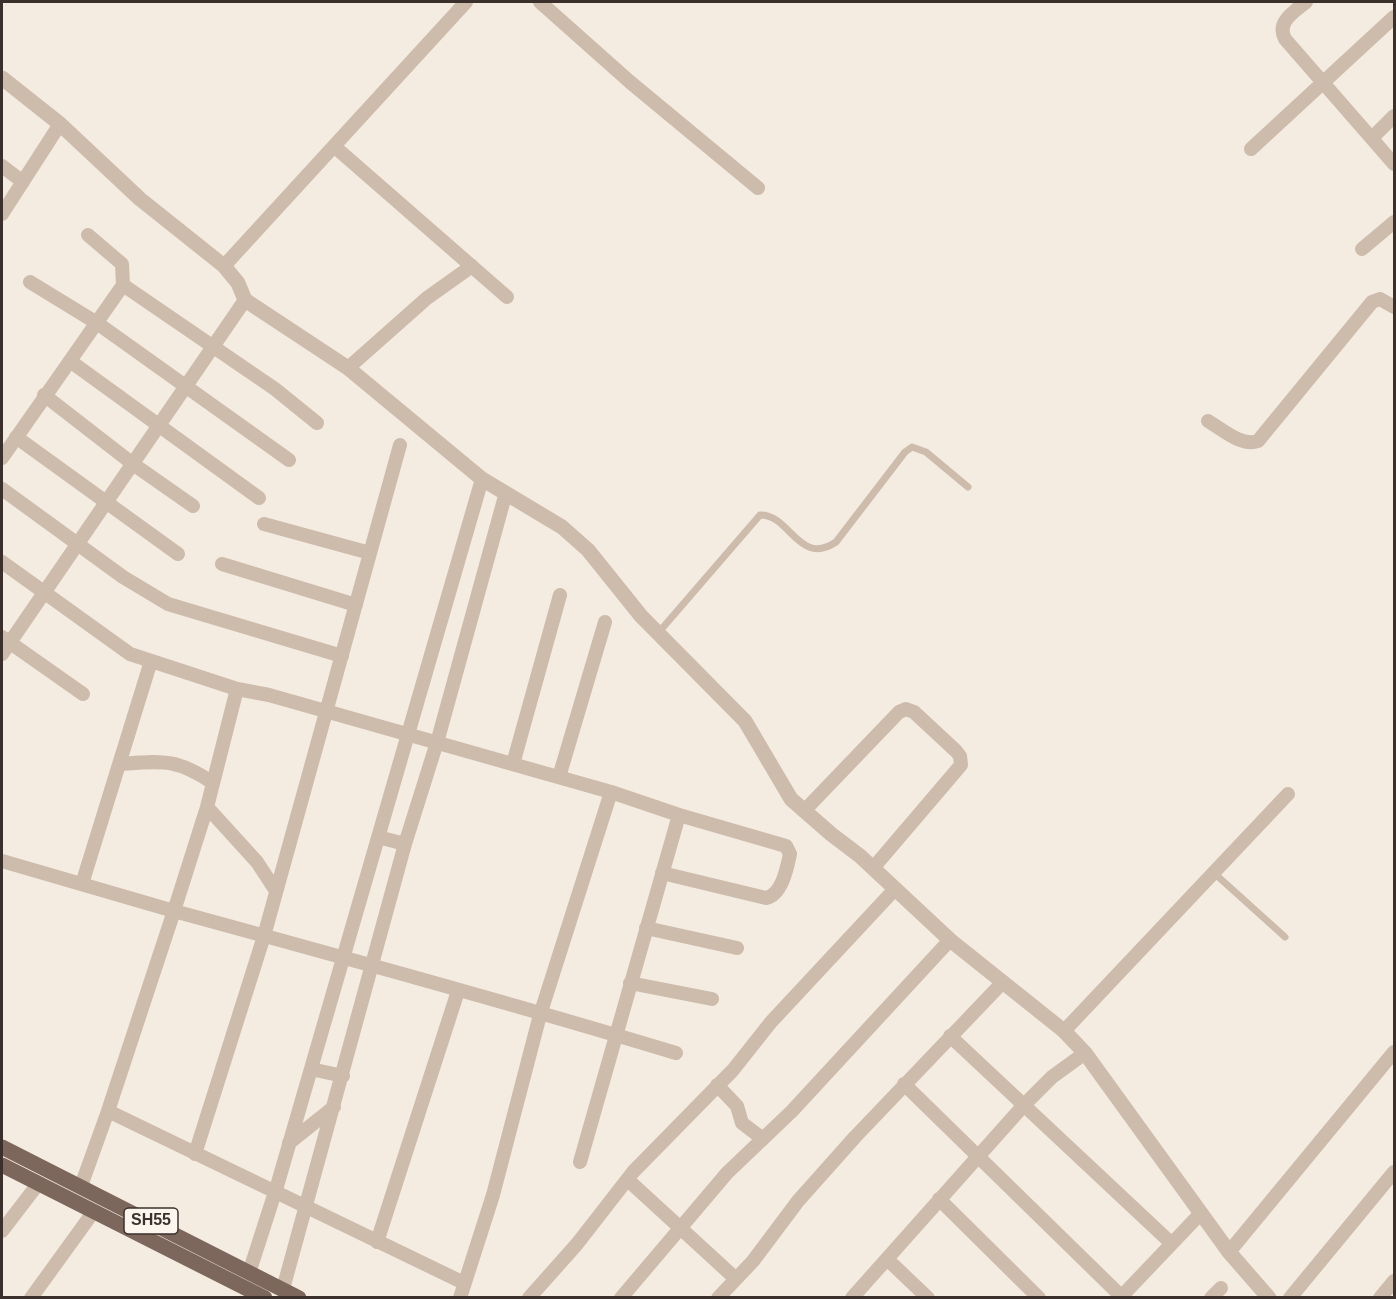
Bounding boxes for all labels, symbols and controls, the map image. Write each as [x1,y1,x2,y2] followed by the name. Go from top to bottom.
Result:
[124,1208,178,1234] road number: SH55

